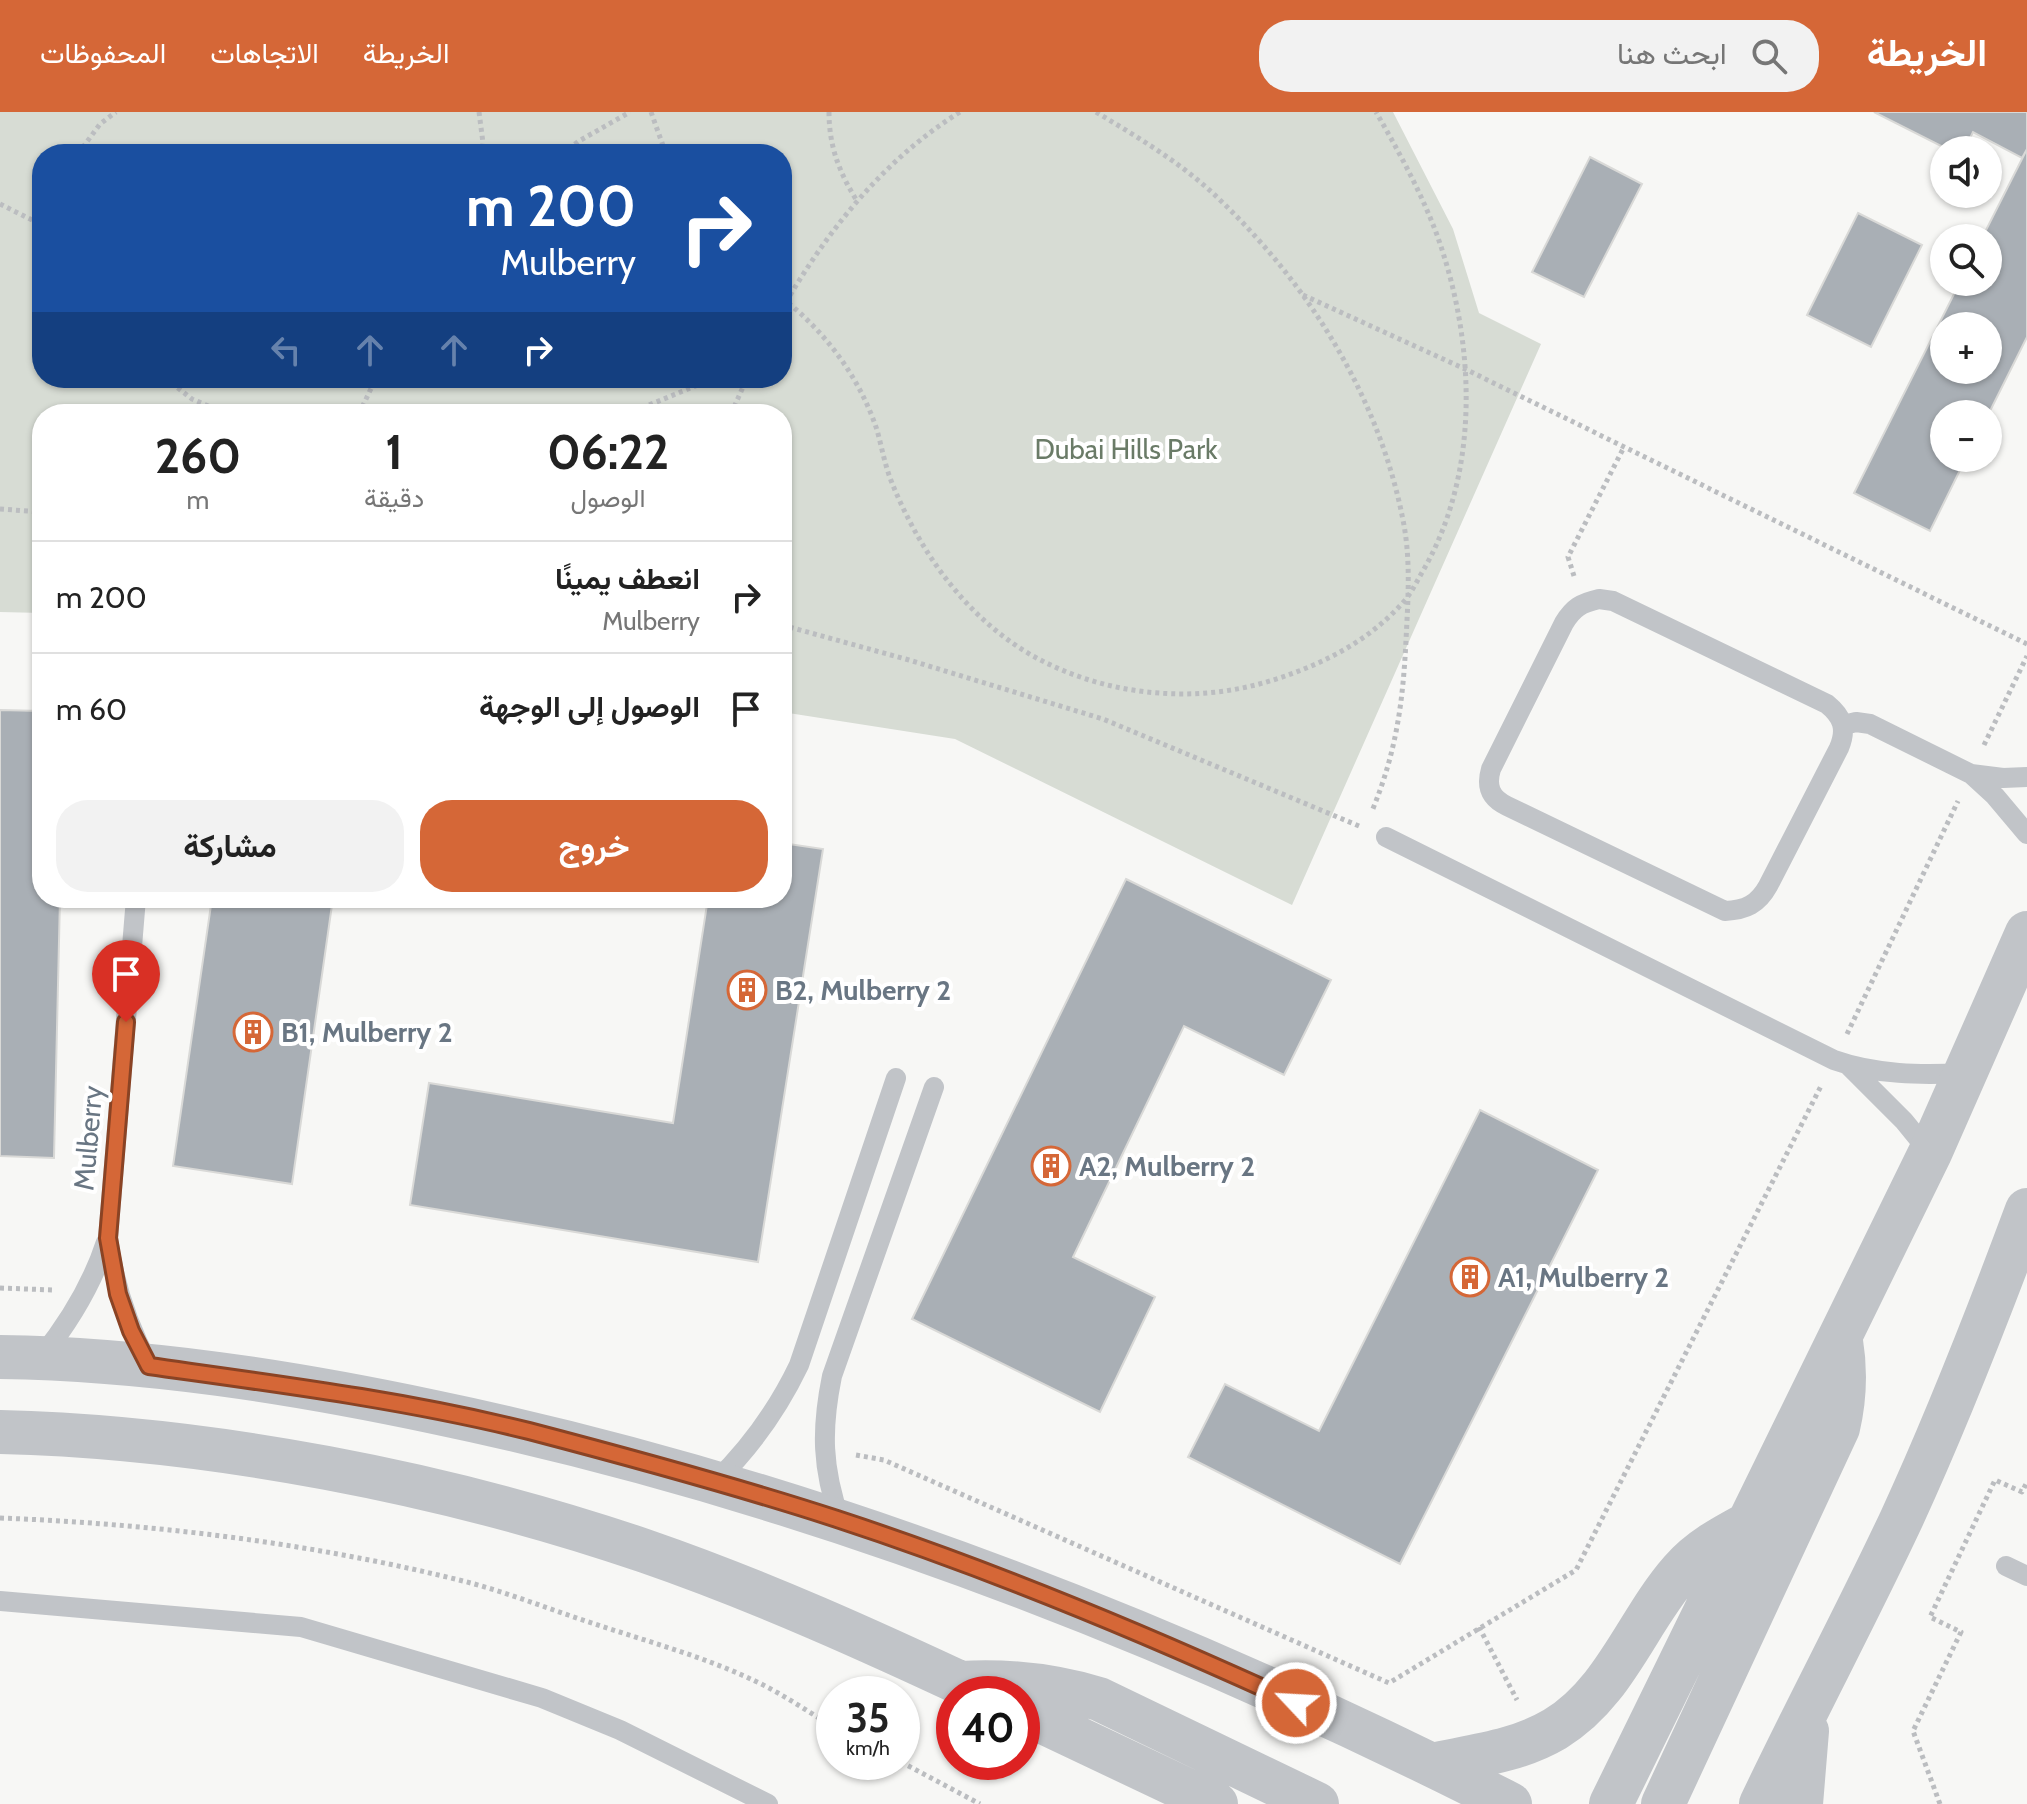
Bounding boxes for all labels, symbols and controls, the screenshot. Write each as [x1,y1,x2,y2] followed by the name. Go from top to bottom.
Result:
[1259,20,1819,92] search box
[1867,29,1987,76] text: الخريطة
[1747,34,1791,78] icon: search
[1617,35,1727,72] text: ابحث هنا
[40,36,166,70] text: المحفوظات
[210,36,319,70] text: الاتجاهات
[363,36,449,70] text: الخريطة
[1930,136,2002,472] map controls
[1930,136,2002,208] button: sound
[466,172,636,240] text: 200 m
[664,176,768,280] icon: right
[1930,224,2002,296] button: search
[500,240,636,284] text: Mulberry
[1930,312,2002,384] button: +
[264,328,308,372] icon: left
[348,328,392,372] icon: ahead
[432,328,476,372] icon: ahead
[516,328,560,372] icon: right
[1930,400,2002,472] button: −
[385,423,403,481] text: 1
[547,423,669,481] text: 06:22
[155,427,241,485] text: 260
[1034,432,1218,466] park label: Dubai Hills Park
[364,482,424,514] text: دقيقة
[571,482,646,514] text: الوصول
[187,484,209,516] text: m
[555,560,700,597] text: انعطف يمينًا
[724,575,768,619] icon: right
[56,579,147,616] text: 200 m
[602,605,700,637] text: Mulberry
[724,687,768,731] icon: arrive
[479,688,700,725] text: الوصول إلى الوجهة
[56,691,127,728] text: 60 m
[56,800,404,892] button: مشاركة
[420,800,768,892] button: خروج
[92,940,160,1022] pin
[104,952,148,996] icon: arrive
[726,969,768,1011] building icon: B2, Mulberry 2
[775,973,951,1007] place label: B2, Mulberry 2
[232,1011,274,1053] building icon: B1, Mulberry 2
[281,1015,453,1049] place label: B1, Mulberry 2
[66,1084,110,1192] street label: Mulberry
[1030,1145,1072,1187] building icon: A2, Mulberry 2
[1079,1149,1255,1183] place label: A2, Mulberry 2
[1449,1256,1491,1298] building icon: A1, Mulberry 2
[1498,1260,1669,1294] place label: A1, Mulberry 2
[1254,1661,1338,1745] position arrow
[936,1676,1040,1780] speed limit sign: 40
[846,1693,890,1742] text: 35
[846,1736,890,1760] text: km/h

